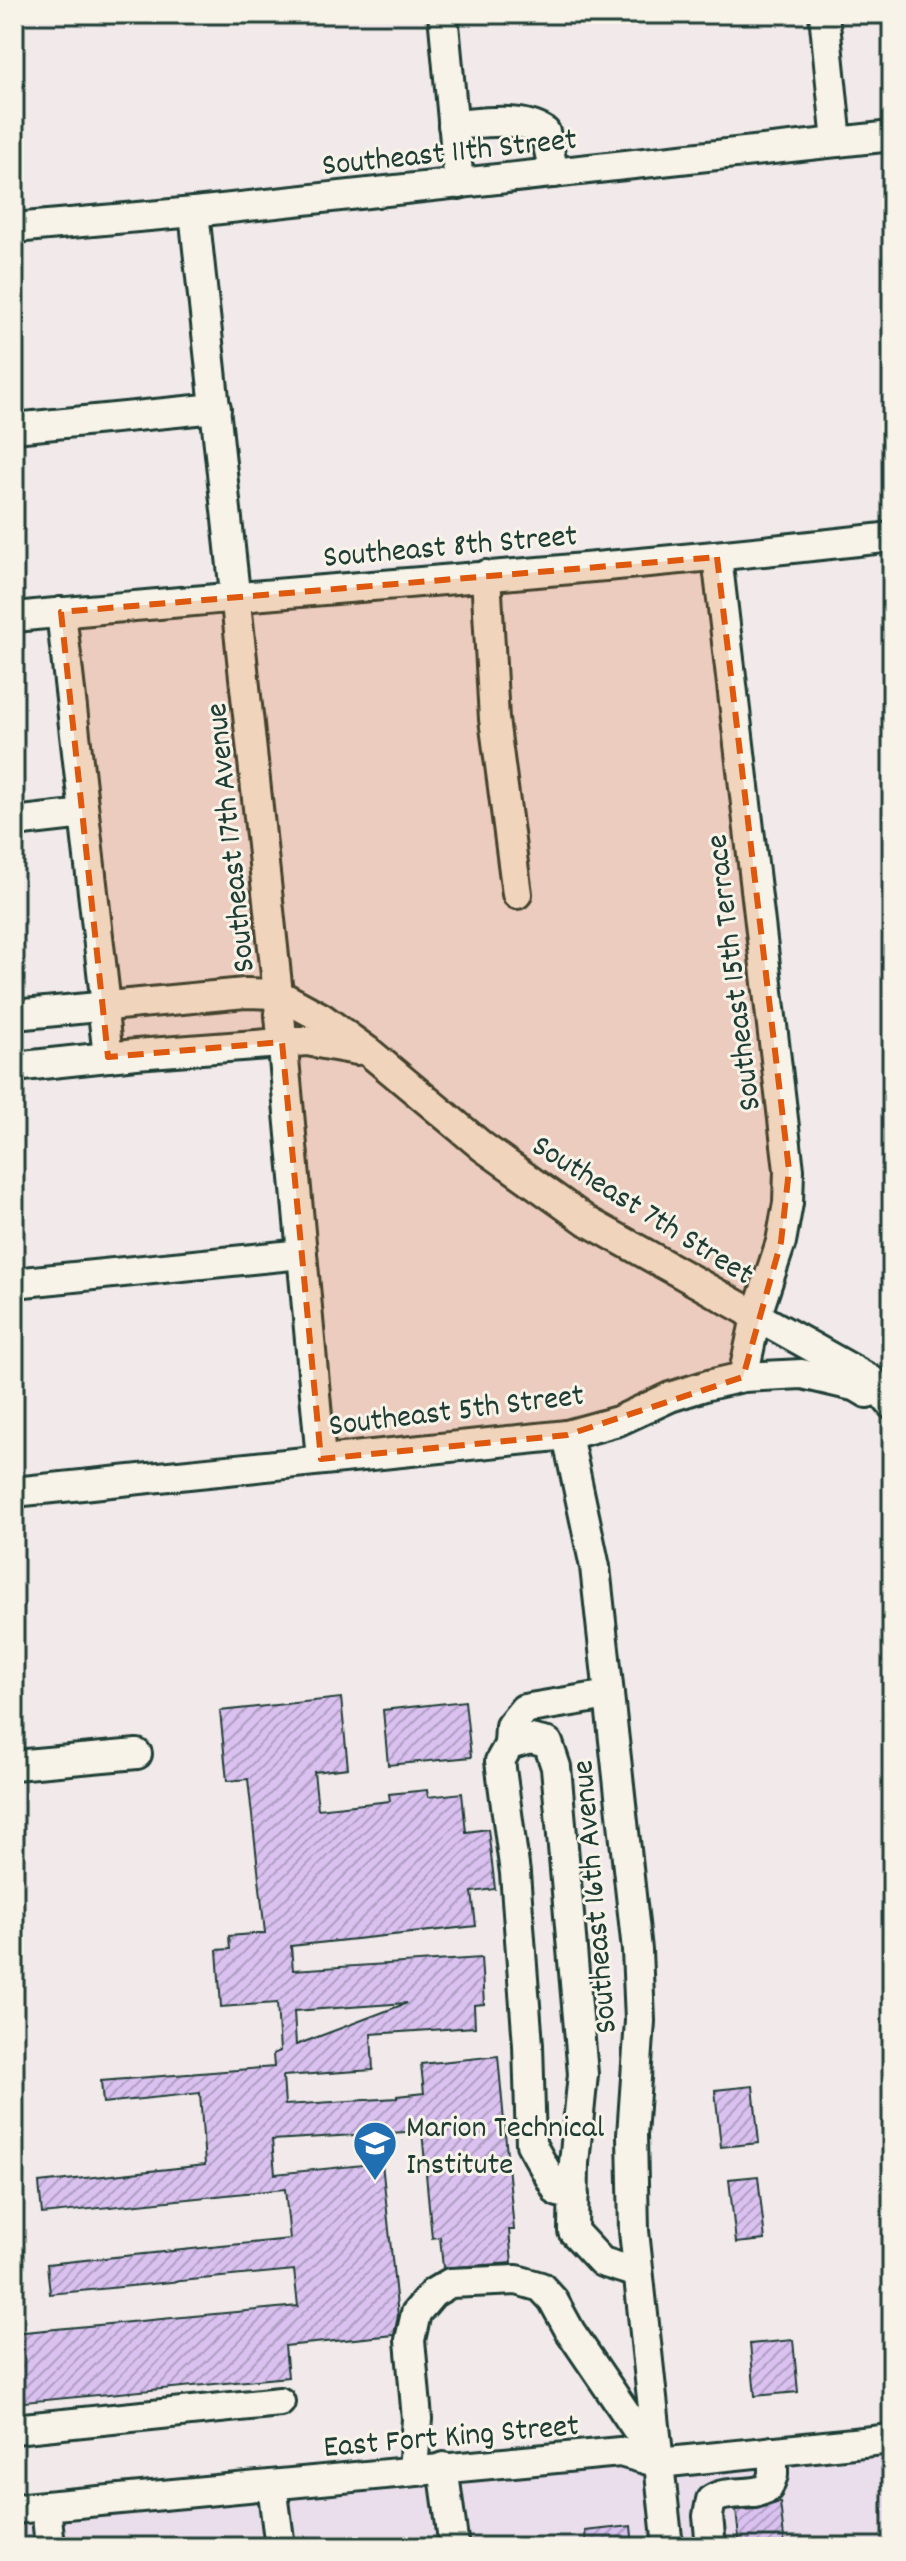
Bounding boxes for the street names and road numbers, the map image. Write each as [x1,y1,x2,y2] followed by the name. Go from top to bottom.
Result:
[320,119,579,191] street label: Southeast 11th Street
[322,515,579,583] street label: Southeast 8th Street
[196,700,270,975] street label: Southeast 17th Avenue
[696,831,776,1113] street label: Southeast 15th Terrace
[521,1125,761,1299] street label: Southeast 7th Street
[326,1374,587,1451] street label: Southeast 5th Street
[562,1758,632,2035] street label: Southeast 16th Avenue
[322,2405,581,2473] street label: East Fort King Street

